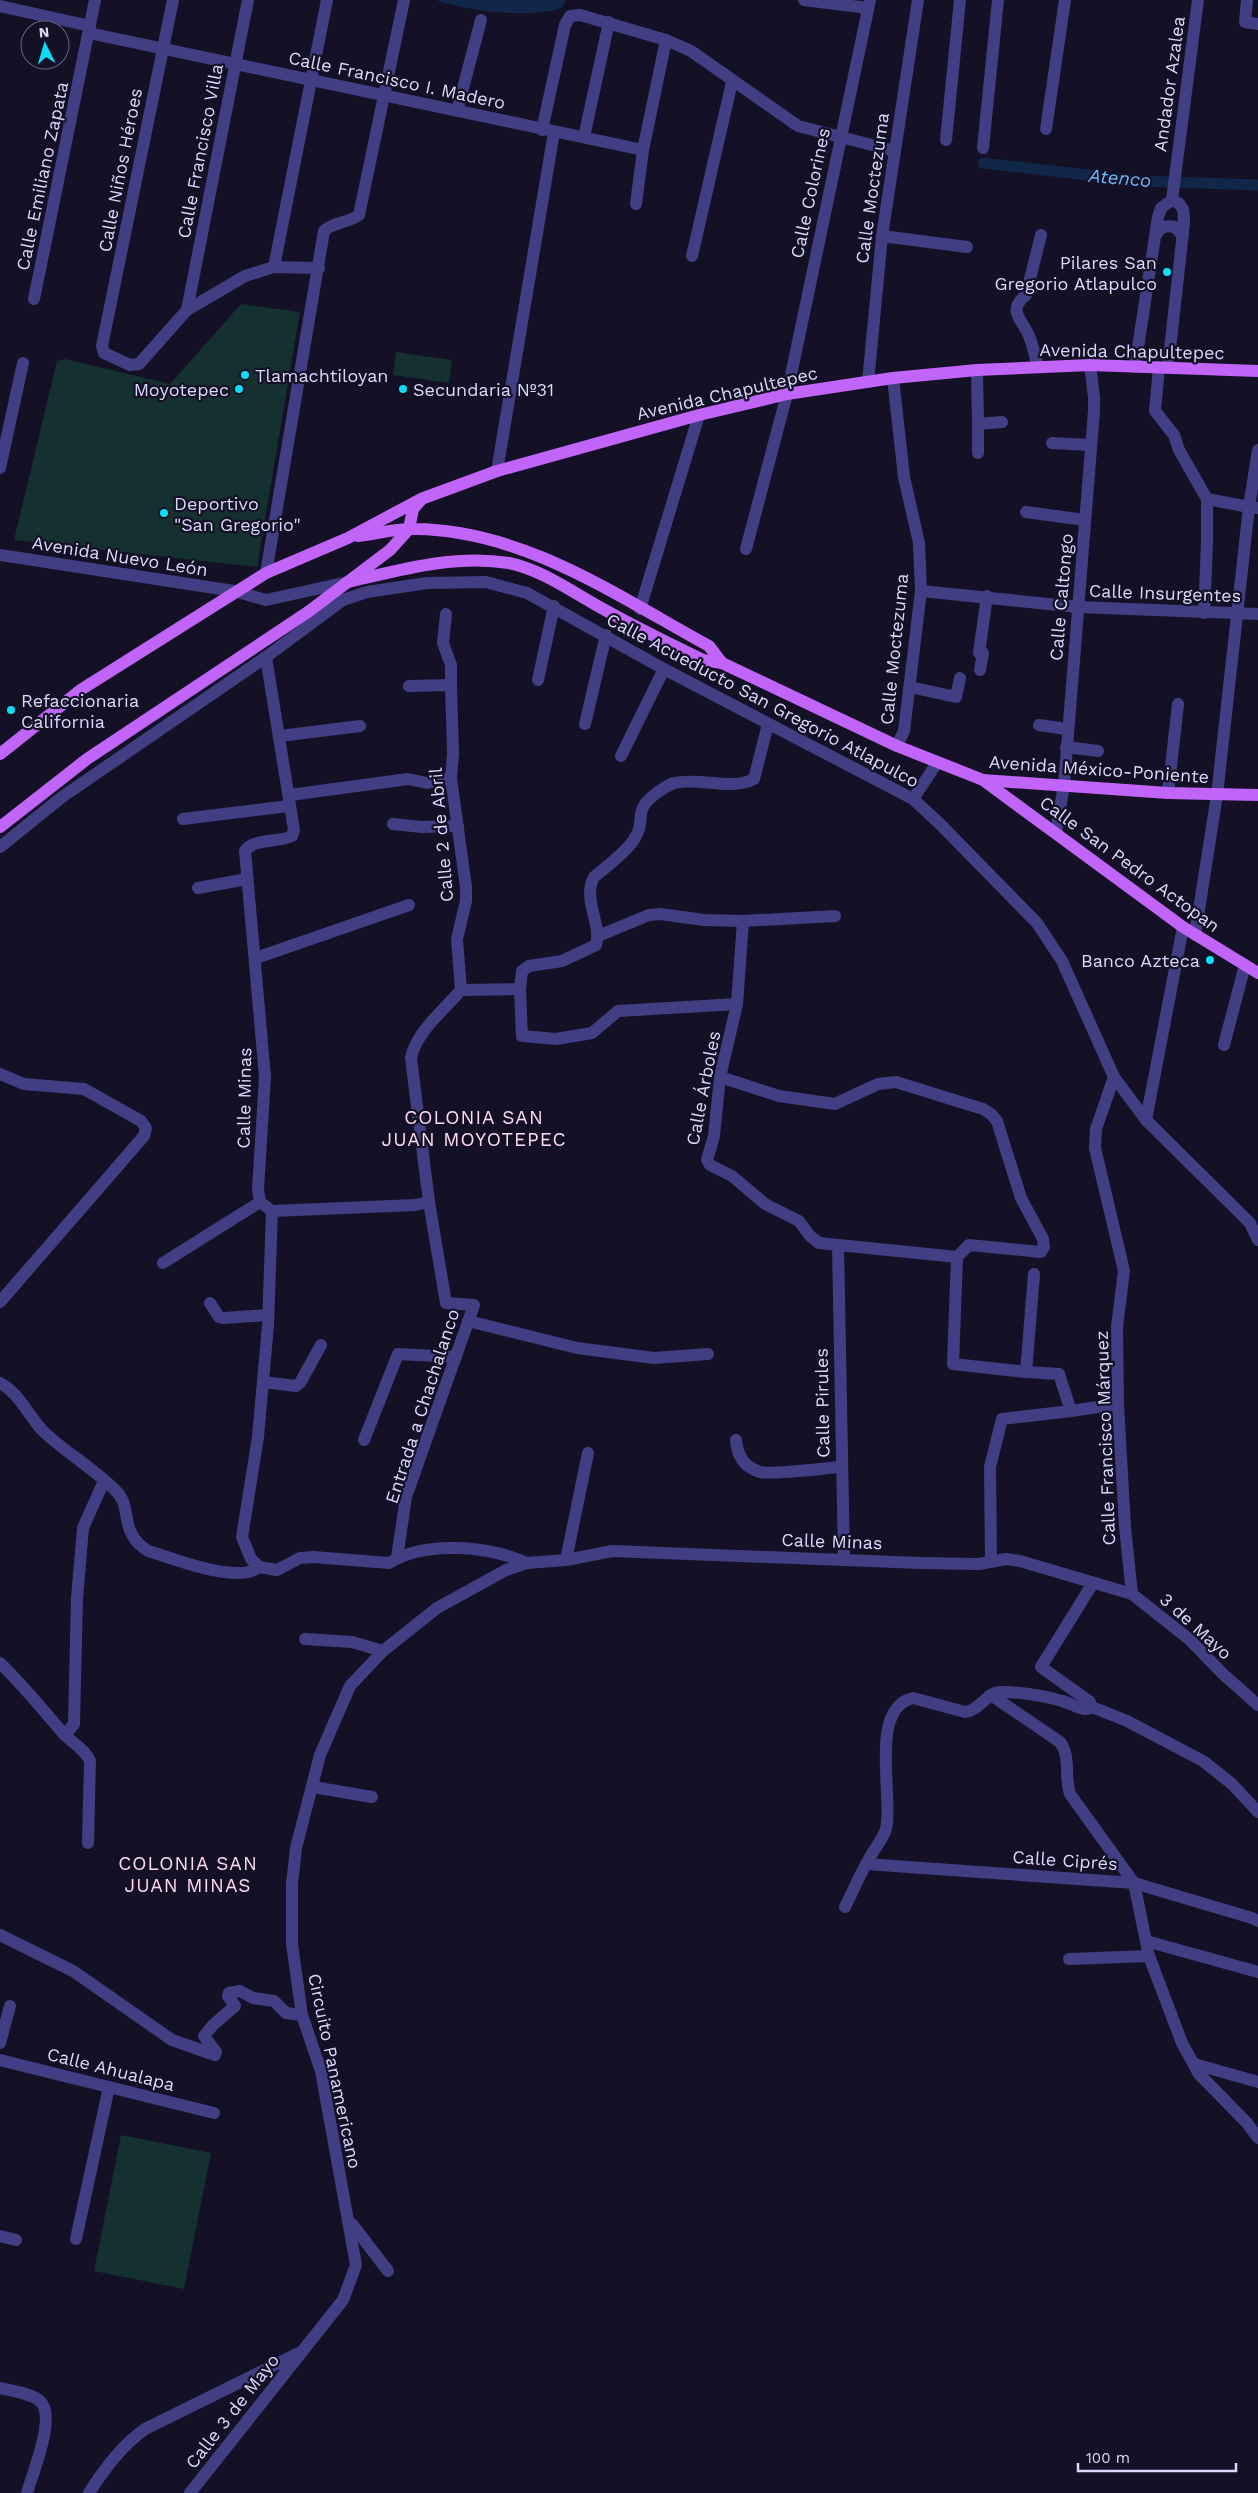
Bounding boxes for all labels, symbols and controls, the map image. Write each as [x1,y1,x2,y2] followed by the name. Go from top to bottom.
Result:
[1149,15,1189,153] street label: Andador Azalea
[20,20,70,70] north arrow
[38,24,50,40] text: N
[287,47,507,113] street label: Calle Francisco I. Madero
[173,62,227,240] street label: Calle Francisco Villa
[12,80,72,272] street label: Calle Emiliano Zapata
[94,86,146,254] street label: Calle Niños Héroes
[851,111,893,265] street label: Calle Moctezuma
[786,126,834,260] street label: Calle Colorines
[1087,164,1152,192] water label: Atenco
[995,252,1157,294] place label: Pilares San Gregorio Atlapulco
[1161,266,1173,278] marker: Pilares San Gregorio Atlapulco
[1039,339,1225,363] street label: Avenida Chapultepec
[634,362,820,424] street label: Avenida Chapultepec
[255,365,388,386] place label: Tlamachtiloyan
[239,369,251,381] marker: Tlamachtiloyan
[134,379,229,400] place label: Moyotepec
[413,379,554,400] place label: Secundaria Nº31
[233,383,245,395] marker: Moyotepec
[397,383,409,395] marker: Secundaria Nº31
[174,493,301,535] place label: Deportivo "San Gregorio"
[158,507,170,519] marker: Deportivo "San Gregorio"
[31,532,209,580] street label: Avenida Nuevo León
[1045,533,1077,661] street label: Calle Caltongo
[876,572,912,726] street label: Calle Moctezuma
[1089,580,1241,606] street label: Calle Insurgentes
[603,608,923,792] street label: Calle Acueducto San Gregorio Atlapulco
[21,690,139,732] place label: Refaccionaria California
[5,704,17,716] marker: Refaccionaria California
[988,751,1210,787] street label: Avenida México-Poniente
[425,767,457,903] street label: Calle 2 de Abril
[1036,792,1224,936] street label: Calle San Pedro Actopan
[1081,950,1200,971] place label: Banco Azteca
[1204,954,1216,966] marker: Banco Azteca
[682,1029,724,1147] street label: Calle Árboles
[233,1047,255,1149] street label: Calle Minas
[381,1106,567,1151] district label: COLONIA SAN JUAN MOYOTEPEC
[381,1306,463,1506] street label: Entrada a Chachalanco
[1091,1330,1119,1546] street label: Calle Francisco Márquez
[811,1348,833,1458] street label: Calle Pirules
[781,1529,883,1553] street label: Calle Minas
[1156,1588,1236,1664] street label: 3 de Mayo
[1012,1846,1118,1874] street label: Calle Ciprés
[118,1852,258,1897] district label: COLONIA SAN JUAN MINAS
[304,1971,366,2171] street label: Circuito Panamericano
[45,2043,177,2095] street label: Calle Ahualapa
[181,2350,283,2472] street label: Calle 3 de Mayo
[1078,2440,1236,2472] scale bar
[1086,2449,1130,2467] text: 100 m

